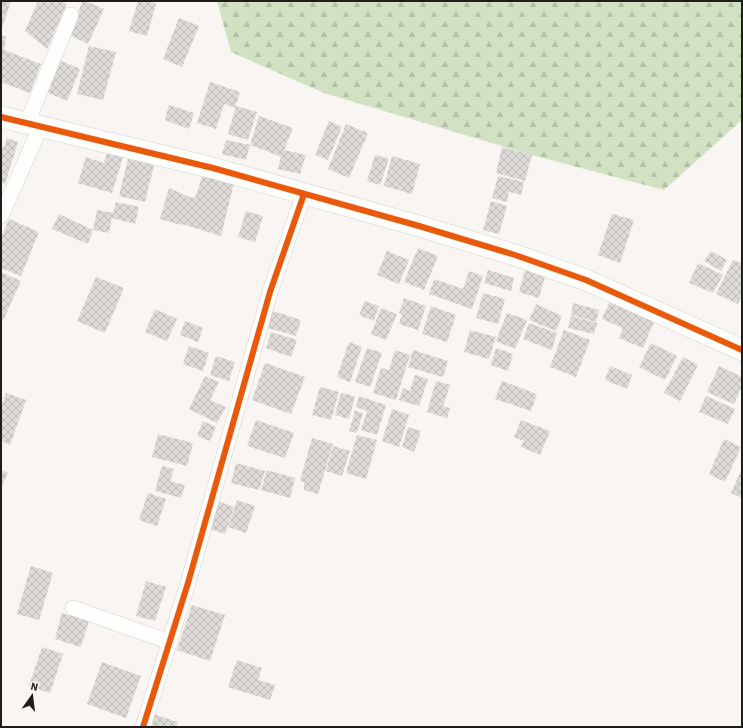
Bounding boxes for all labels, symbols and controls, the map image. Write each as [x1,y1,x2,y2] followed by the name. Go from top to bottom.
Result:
[12,676,52,716] north arrow
[29,679,40,695] text: N

